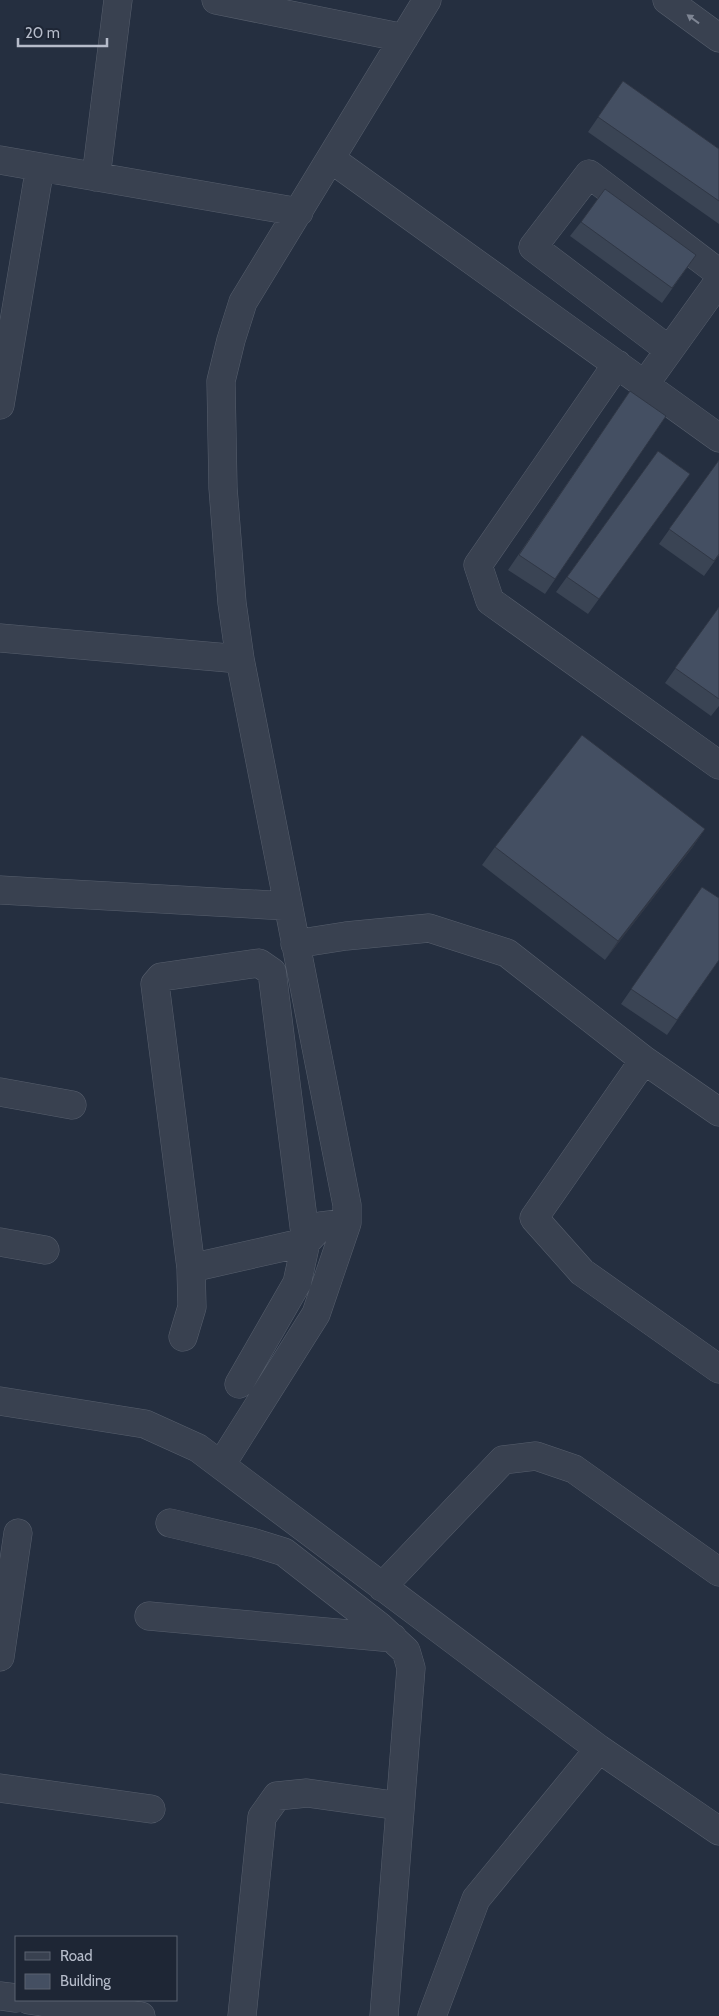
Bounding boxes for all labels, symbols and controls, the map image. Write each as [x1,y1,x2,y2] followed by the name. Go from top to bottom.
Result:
[686,14,700,24] one-way arrow
[18,15,106,47] scale bar
[25,24,60,42] text: 20 m
[15,1936,178,2001] legend
[60,1947,93,1965] text: Road
[60,1972,111,1990] text: Building

